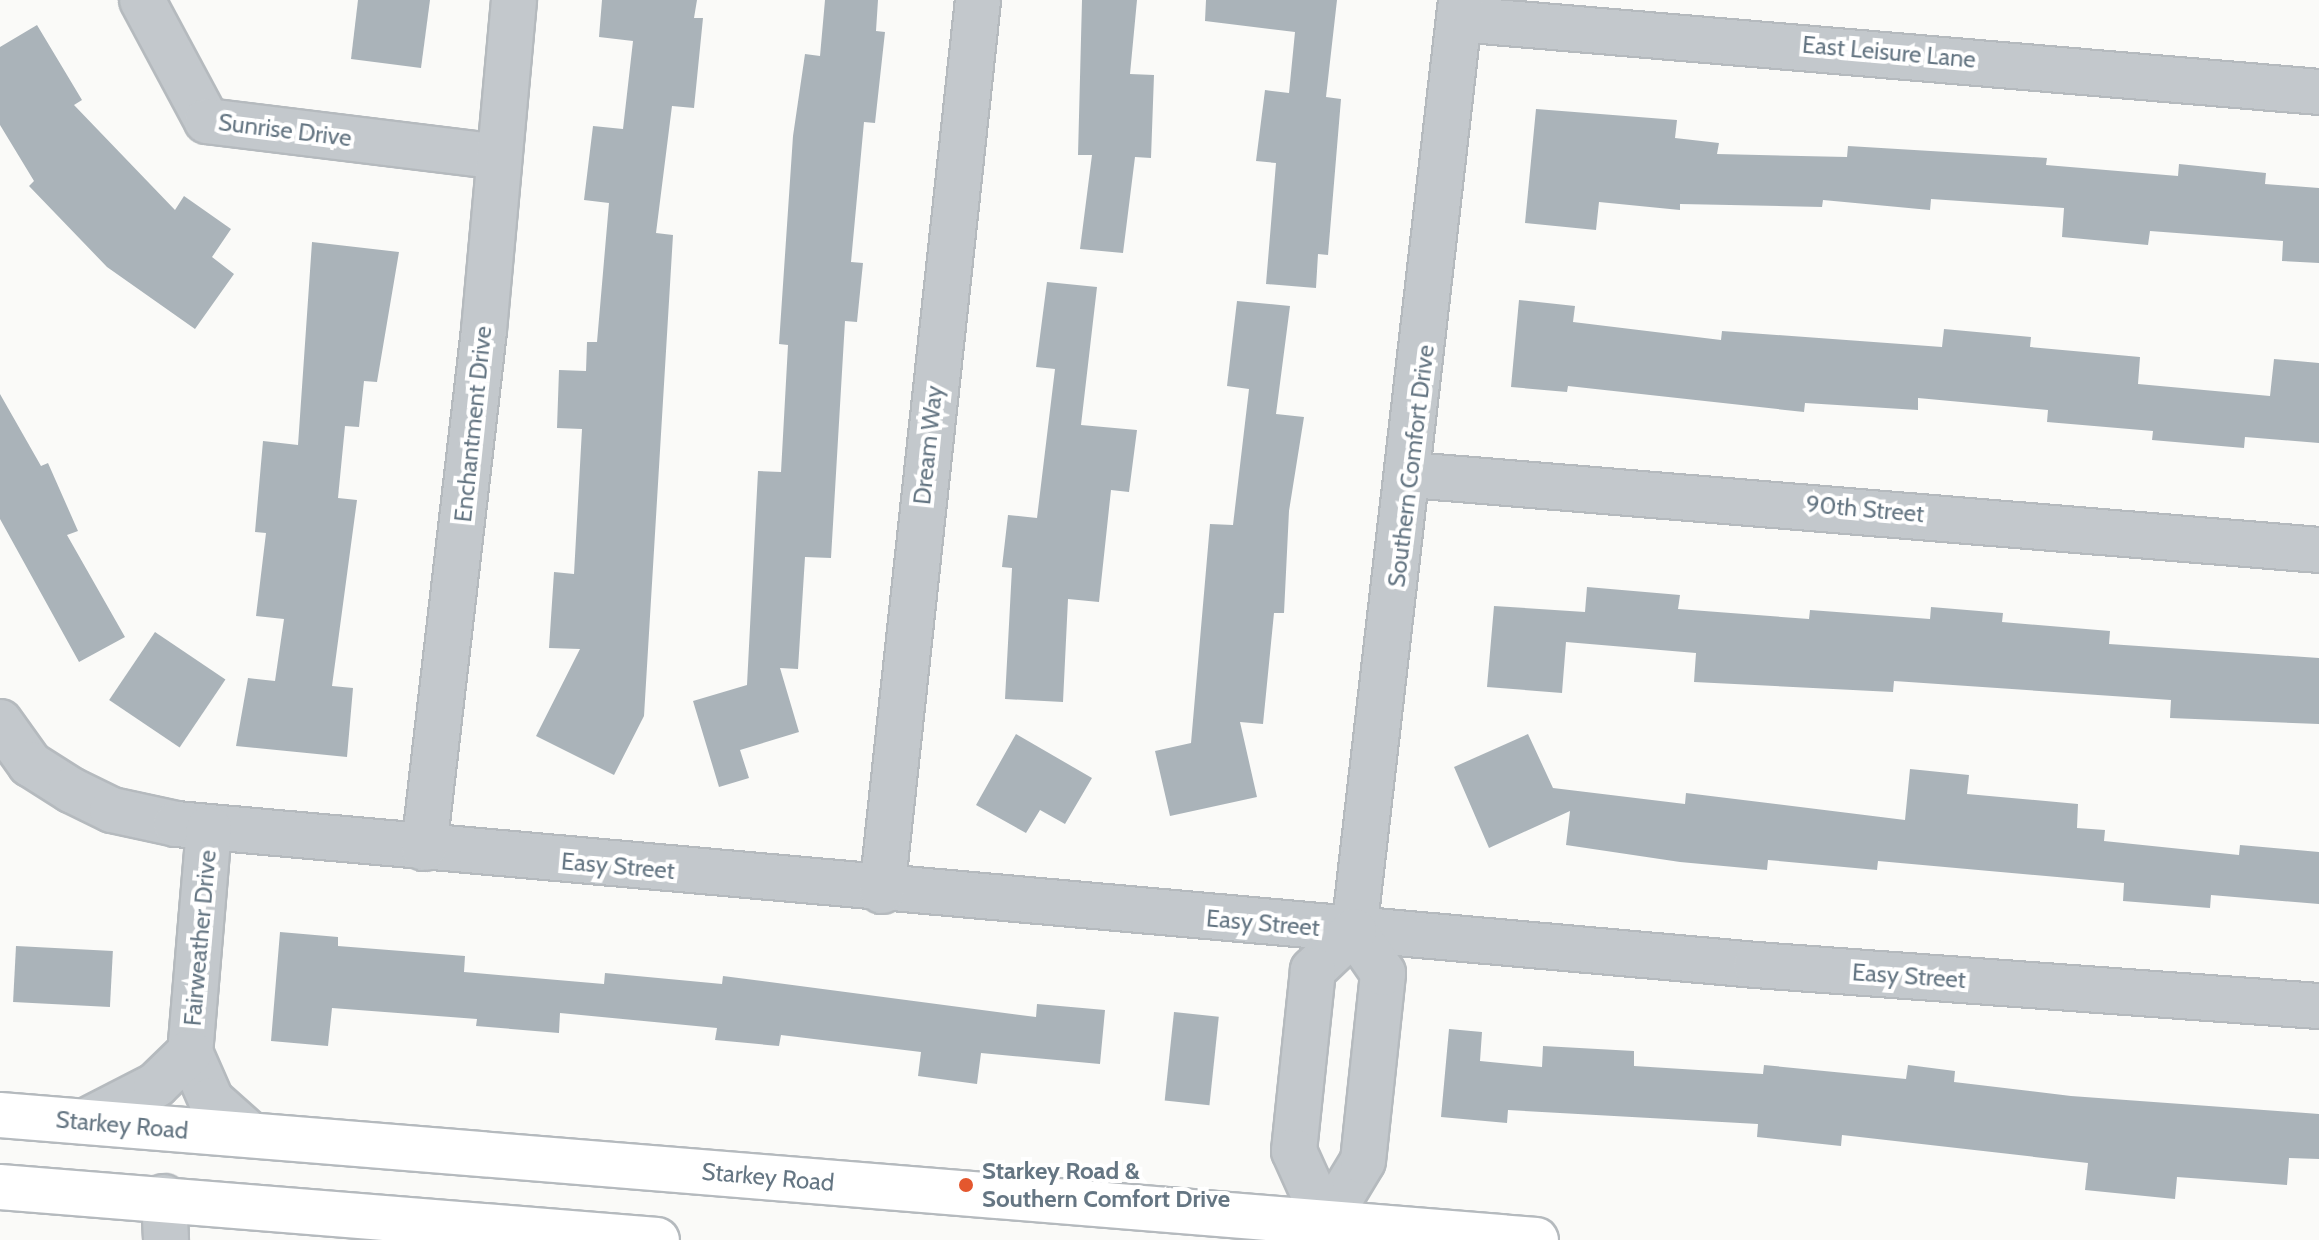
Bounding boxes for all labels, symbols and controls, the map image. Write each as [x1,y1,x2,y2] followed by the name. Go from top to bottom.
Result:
[1801,30,1977,74] street label: East Leisure Lane
[217,108,353,152] street label: Sunrise Drive
[448,324,498,524] street label: Enchantment Drive
[1382,343,1440,589] street label: Southern Comfort Drive
[907,384,949,506] street label: Dream Way
[1805,489,1925,529] street label: 90th Street
[560,847,676,885] street label: Easy Street
[178,849,222,1027] street label: Fairweather Drive
[1205,904,1321,942] street label: Easy Street
[1851,958,1967,994] street label: Easy Street
[55,1105,189,1145] street label: Starkey Road
[701,1157,835,1197] street label: Starkey Road
[982,1157,1230,1213] place label: Starkey Road & Southern Comfort Drive
[957,1176,975,1194] marker: Starkey Road & Southern Comfort Drive

